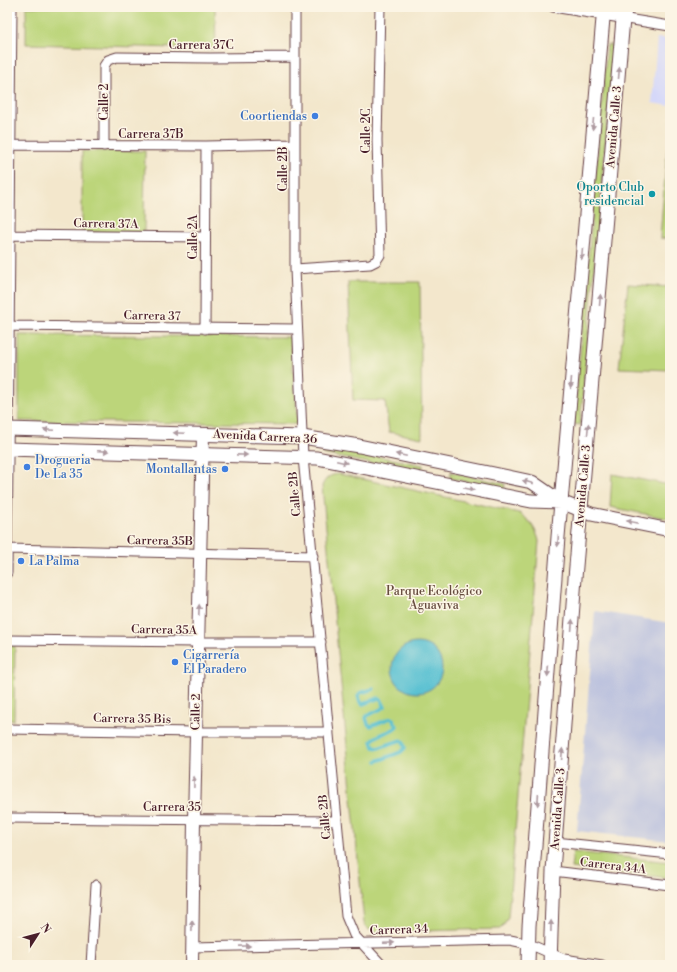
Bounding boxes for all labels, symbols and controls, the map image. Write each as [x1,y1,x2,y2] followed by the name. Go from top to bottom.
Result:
[168,38,234,53] street label: Carrera 37C
[616,67,622,79] one-way arrow
[97,83,112,120] street label: Calle 2
[603,85,625,170] street label: Avenida Calle 3
[359,108,374,154] street label: Calle 2C
[240,109,307,124] place label: Coortiendas
[310,111,320,121] marker: Coortiendas
[590,118,597,130] one-way arrow
[118,127,184,142] street label: Carrera 37B
[276,146,291,192] street label: Calle 2B
[577,180,644,209] place label: Oporto Club residencial
[647,189,657,199] marker: Oporto Club residencial
[186,214,201,260] street label: Calle 2A
[73,216,140,232] street label: Carrera 37A
[579,248,585,260] one-way arrow
[596,294,603,306] one-way arrow
[123,308,181,324] street label: Carrera 37
[567,377,574,389] one-way arrow
[585,423,592,435] one-way arrow
[42,427,55,433] one-way arrow
[211,427,318,447] street label: Avenida Carrera 36
[173,430,185,437] one-way arrow
[572,444,594,529] street label: Avenida Calle 3
[97,448,110,454] one-way arrow
[395,451,407,457] one-way arrow
[236,452,249,458] one-way arrow
[35,453,92,482] place label: Drogueria De La 35
[336,460,348,466] one-way arrow
[22,462,32,472] marker: Drogueria De La 35
[146,462,217,477] place label: Montallantas
[220,464,230,474] marker: Montallantas
[286,471,304,517] street label: Calle 2B
[522,479,534,485] one-way arrow
[463,486,475,492] one-way arrow
[626,519,638,525] one-way arrow
[127,533,193,549] street label: Carrera 35B
[554,535,561,547] one-way arrow
[29,554,80,569] place label: La Palma
[16,556,26,566] marker: La Palma
[386,584,482,613] park label: Parque Ecológico Aguaviva
[196,603,202,616] one-way arrow
[568,619,575,631] one-way arrow
[131,622,198,638] street label: Carrera 35A
[183,648,247,677] place label: Cigarrería El Paradero
[170,657,180,667] marker: Cigarrería El Paradero
[544,665,551,677] one-way arrow
[188,693,204,731] street label: Calle 2
[93,711,171,727] street label: Carrera 35 Bis
[558,748,565,760] one-way arrow
[548,767,568,852] street label: Avenida Calle 3
[191,776,198,788] one-way arrow
[316,794,334,840] street label: Calle 2B
[535,794,542,806] one-way arrow
[143,800,201,815] street label: Carrera 35
[579,854,648,878] street label: Carrera 34A
[18,914,58,954] north arrow
[189,919,195,932] one-way arrow
[547,920,554,932] one-way arrow
[37,921,54,937] text: N
[369,921,429,939] street label: Carrera 34
[383,939,395,946] one-way arrow
[239,943,252,949] one-way arrow

